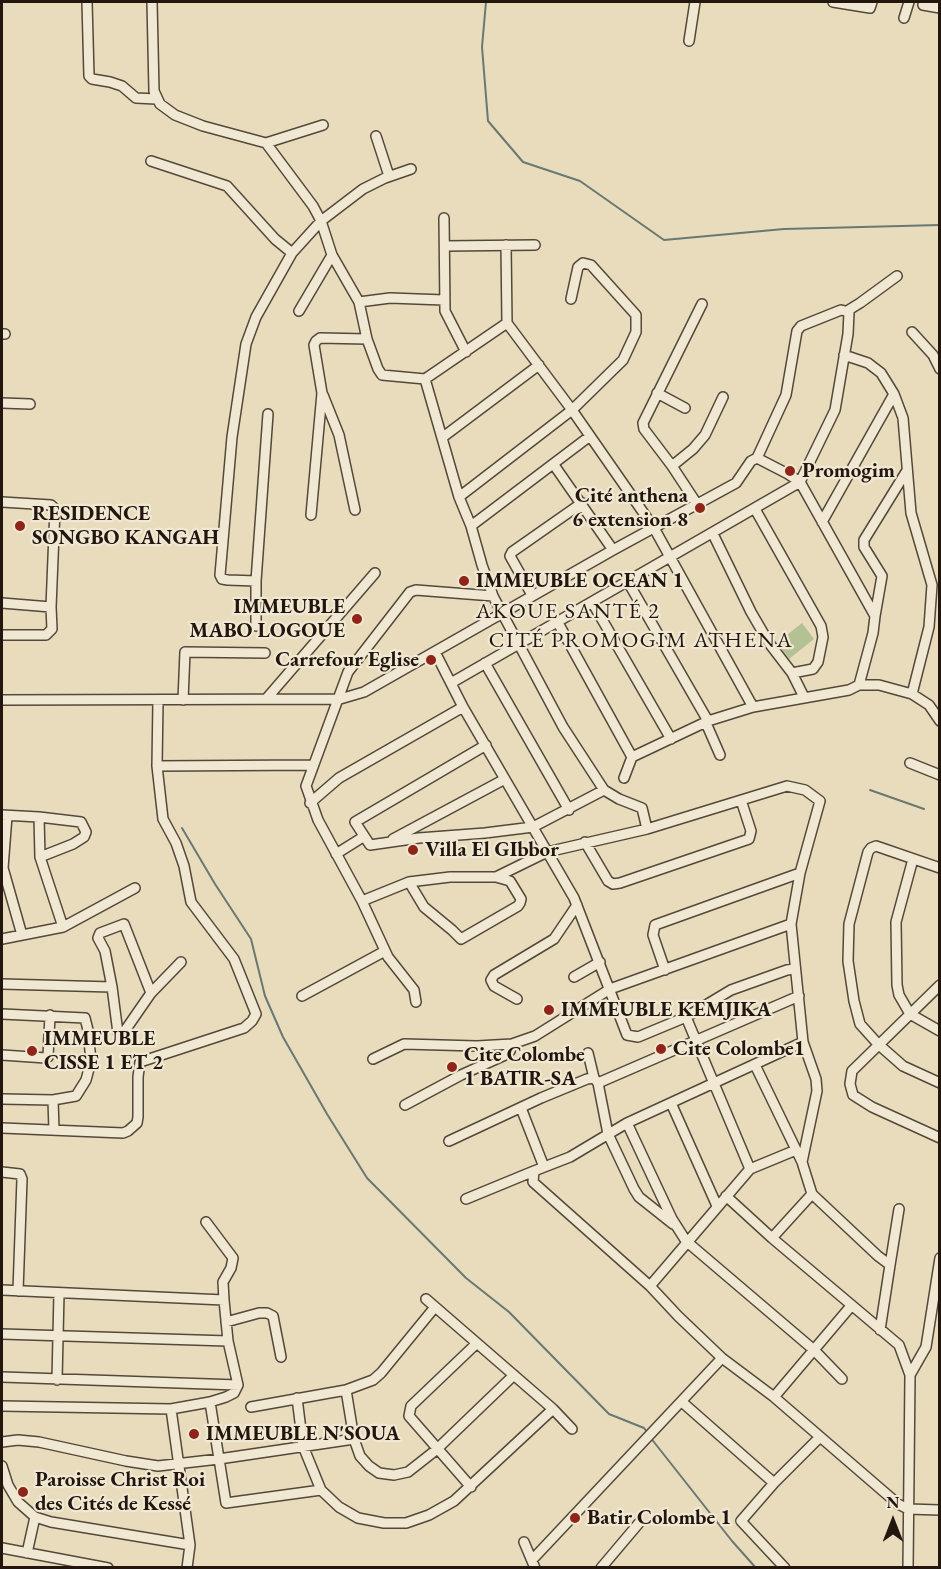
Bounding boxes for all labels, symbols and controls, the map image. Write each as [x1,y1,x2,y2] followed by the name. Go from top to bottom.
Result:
[802,458,895,484] place label: Promogim
[783,464,797,478] marker: Promogim
[572,483,688,533] place label: Cité anthena 6 extension 8
[32,501,219,551] place label: RESIDENCE SONGBO KANGAH
[693,501,707,515] marker: Cité anthena 6 extension 8
[13,519,27,533] marker: RESIDENCE SONGBO KANGAH
[476,568,684,594] place label: IMMEUBLE OCEAN 1
[457,574,471,588] marker: IMMEUBLE OCEAN 1
[189,594,345,644] place label: IMMEUBLE MABO LOGOUE
[476,599,660,625] district label: AKOUE SANTÉ 2
[350,612,364,626] marker: IMMEUBLE MABO LOGOUE
[489,628,793,654] district label: CITÉ PROMOGIM ATHENA
[275,647,419,673] place label: Carrefour Eglise
[424,653,438,667] marker: Carrefour Eglise
[425,837,559,863] place label: Villa El GIbbor
[406,843,420,857] marker: Villa El GIbbor
[561,997,771,1023] place label: IMMEUBLE KEMJIKA
[542,1003,556,1017] marker: IMMEUBLE KEMJIKA
[44,1026,163,1076] place label: IMMEUBLE CISSE 1 ET 2
[673,1036,805,1062] place label: Cite Colombe1
[464,1042,585,1092] place label: Cite Colombe 1 BATIR-SA
[654,1042,668,1056] marker: Cite Colombe1
[25,1044,39,1058] marker: IMMEUBLE CISSE 1 ET 2
[445,1060,459,1074] marker: Cite Colombe 1 BATIR-SA
[206,1421,400,1447] place label: IMMEUBLE N'SOUA
[187,1427,201,1441] marker: IMMEUBLE N'SOUA
[35,1467,205,1517] place label: Paroisse Christ Roi des Cités de Kessé
[16,1485,30,1499] marker: Paroisse Christ Roi des Cités de Kessé
[863,1491,923,1551] north arrow
[887,1492,899,1513] text: N
[587,1505,731,1531] place label: Batir Colombe 1
[568,1511,582,1525] marker: Batir Colombe 1

